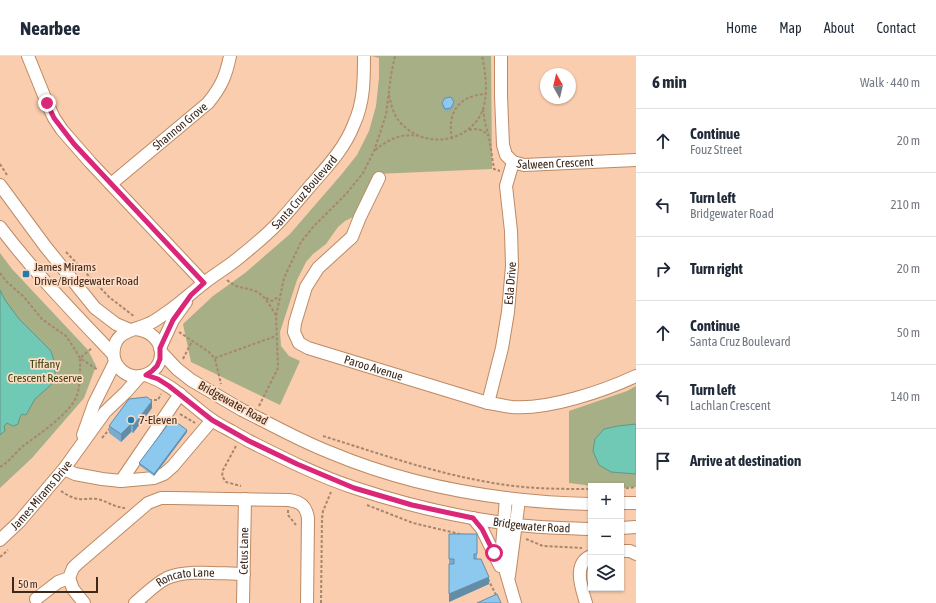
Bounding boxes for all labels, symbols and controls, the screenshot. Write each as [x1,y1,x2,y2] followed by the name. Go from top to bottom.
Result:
[20,17,80,39] text: Nearbee
[726,20,757,36] text: Home
[779,20,802,36] text: Map
[824,20,855,36] text: About
[877,20,916,36] text: Contact
[540,68,576,104] north arrow
[652,72,687,92] text: 6 min
[860,75,920,90] text: Walk · 440 m
[38,94,56,112] route end
[150,99,210,153] street label: Shannon Grove
[690,125,740,142] text: Continue
[652,130,674,152] icon: ahead
[897,133,920,148] text: 20 m
[690,142,742,157] text: Fouz Street
[269,153,340,232] street label: Santa Cruz Boulevard
[515,155,594,172] street label: Salween Crescent
[690,189,736,206] text: Turn left
[652,194,674,216] icon: left
[891,197,920,212] text: 210 m
[690,206,774,221] text: Bridgewater Road
[652,258,674,280] icon: right
[34,260,139,288] place label: James Mirams Drive/Bridgewater Road
[690,260,743,277] text: Turn right
[897,261,920,276] text: 20 m
[502,262,519,305] street label: Esla Drive
[21,269,31,279] marker: James Mirams Drive/Bridgewater Road
[690,317,740,334] text: Continue
[652,322,674,344] icon: ahead
[897,325,920,340] text: 50 m
[690,334,791,349] text: Santa Cruz Boulevard
[342,352,405,384] street label: Paroo Avenue
[8,357,82,385] park label: Tiffany Crescent Reserve
[196,378,270,428] street label: Bridgewater Road
[690,381,736,398] text: Turn left
[652,386,674,408] icon: left
[891,389,920,404] text: 140 m
[690,398,771,413] text: Lachlan Crescent
[139,413,177,427] place label: 7-Eleven
[126,415,136,425] marker: 7-Eleven
[652,450,674,472] icon: arrive
[690,452,801,469] text: Arrive at destination
[8,458,75,533] street label: James Mirams Drive
[588,483,624,591] map controls
[588,483,624,519] button: +
[492,515,570,535] street label: Bridgewater Road
[588,519,624,555] button: −
[237,527,251,575] street label: Cetus Lane
[485,544,503,562] route start
[588,555,624,591] button: layers
[153,566,215,590] street label: Roncato Lane
[12,575,98,594] scale bar
[18,578,38,590] text: 50 m

